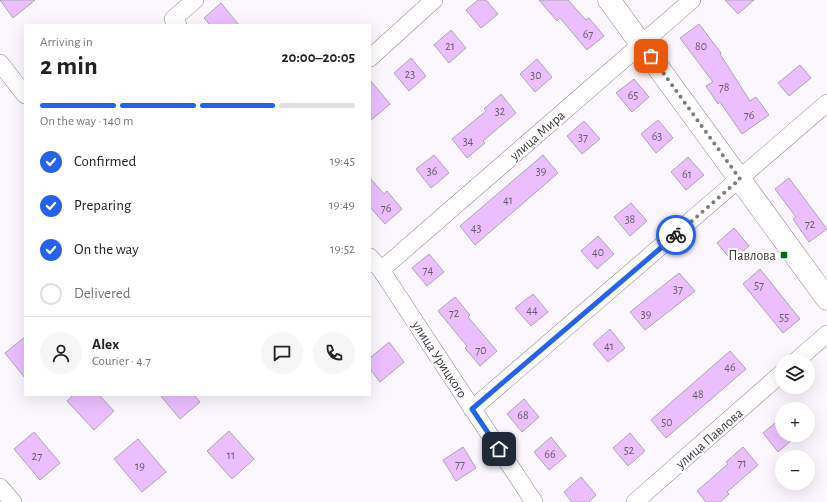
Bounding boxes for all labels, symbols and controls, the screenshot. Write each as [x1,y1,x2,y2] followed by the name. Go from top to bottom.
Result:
[583,28,593,40] house number: 67
[40,36,93,49] text: Arriving in
[634,39,668,73] pin
[445,40,455,52] house number: 21
[695,40,707,52] house number: 80
[640,45,662,67] icon: bag
[282,50,355,65] text: 20:00–20:05
[40,53,98,79] text: 2 min
[405,68,415,80] house number: 23
[530,69,542,81] house number: 30
[719,81,730,93] house number: 78
[628,89,638,101] house number: 65
[495,105,506,117] house number: 32
[507,108,568,164] street label: улица Мира
[744,109,755,121] house number: 76
[40,115,134,128] text: On the way · 140 m
[652,130,662,142] house number: 63
[578,131,588,143] house number: 37
[463,135,474,147] house number: 34
[40,151,62,173] icon: check
[74,154,136,169] text: Confirmed
[330,155,355,168] text: 19:45
[427,165,438,177] house number: 36
[536,165,547,177] house number: 39
[682,168,692,180] house number: 61
[503,194,513,206] house number: 41
[40,195,62,217] icon: check
[74,198,131,213] text: Preparing
[329,199,355,212] text: 19:49
[381,202,392,214] house number: 76
[625,213,636,225] house number: 38
[656,215,696,255] courier
[805,218,816,230] house number: 72
[471,222,481,234] house number: 43
[665,224,687,246] icon: bike
[40,239,62,261] icon: check
[74,242,139,257] text: On the way
[330,243,355,256] text: 19:52
[592,246,604,258] house number: 40
[728,249,777,263] place label: Павлова
[779,250,789,260] marker: Павлова
[423,264,434,276] house number: 74
[754,279,764,291] house number: 57
[673,283,683,295] house number: 37
[74,286,131,301] text: Delivered
[526,304,538,316] house number: 44
[449,307,460,319] house number: 72
[641,308,652,320] house number: 39
[779,311,789,323] house number: 55
[409,318,469,401] street label: улица Урицкого
[40,332,82,374] button: person
[261,332,303,374] button: chat
[313,332,355,374] button: phone
[92,337,119,352] text: Alex
[604,340,614,352] house number: 41
[475,344,487,356] house number: 70
[775,354,815,490] map controls
[775,354,815,394] button: layers
[92,355,151,368] text: Courier · 4.7
[724,361,736,373] house number: 46
[692,388,704,400] house number: 48
[775,402,815,442] button: +
[673,406,746,472] street label: улица Павлова
[517,409,529,421] house number: 68
[661,416,673,428] house number: 50
[482,432,516,466] pin
[488,438,510,460] icon: home
[624,444,635,456] house number: 52
[544,448,556,460] house number: 66
[227,449,235,461] house number: 11
[32,450,42,462] house number: 27
[775,450,815,490] button: −
[737,457,747,469] house number: 71
[455,458,465,470] house number: 77
[135,460,145,472] house number: 19

